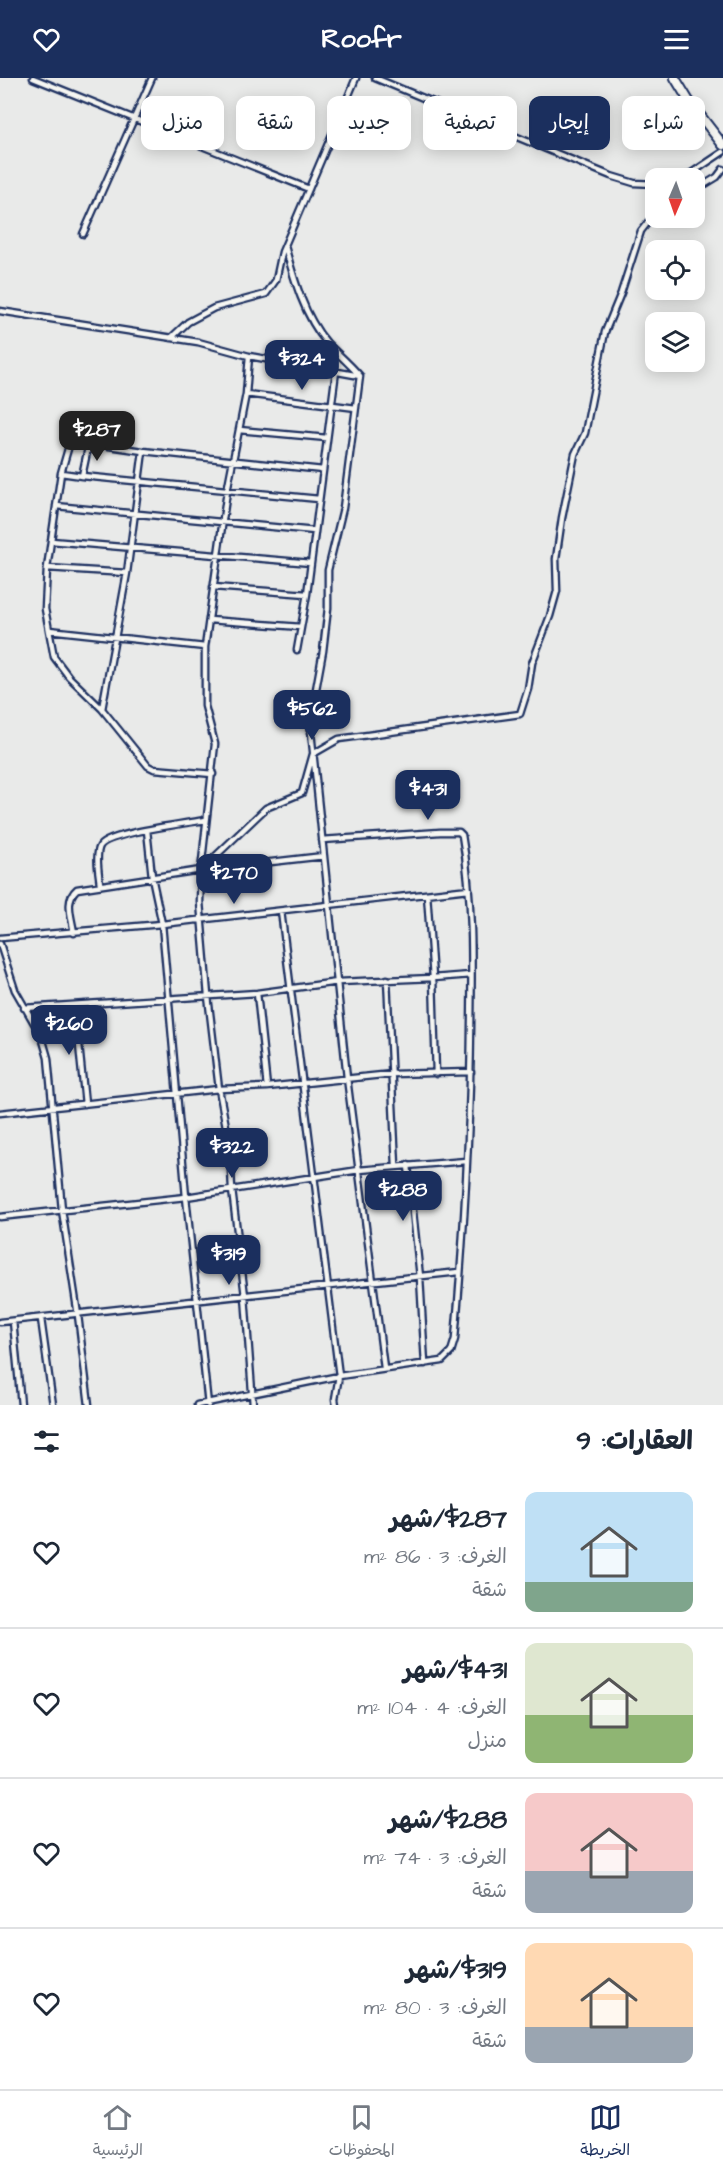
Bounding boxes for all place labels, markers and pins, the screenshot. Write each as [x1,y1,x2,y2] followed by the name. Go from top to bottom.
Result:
[266,340,338,391] pin: $324
[61,411,133,462] pin: $287
[276,690,348,741] pin: $562
[392,770,464,821] pin: $431
[198,854,270,905] pin: $270
[33,1005,105,1056] pin: $260
[196,1128,268,1179] pin: $322
[367,1171,439,1222] pin: $288
[193,1235,265,1286] pin: $319

